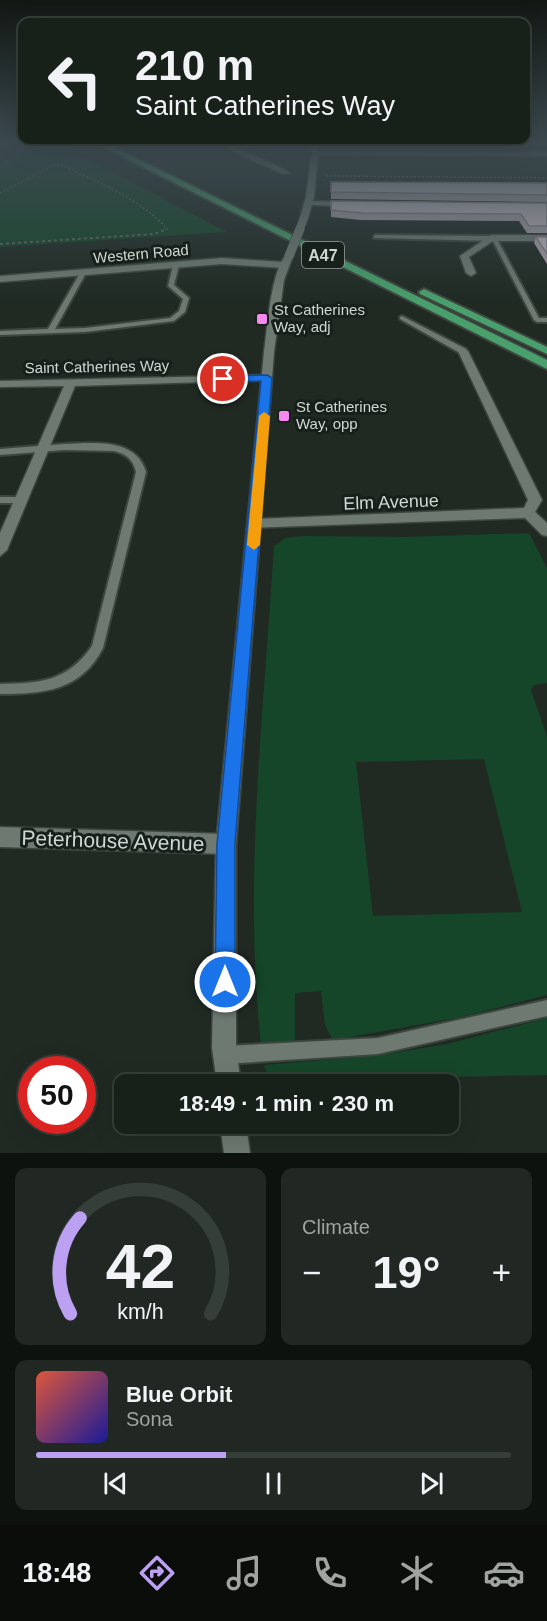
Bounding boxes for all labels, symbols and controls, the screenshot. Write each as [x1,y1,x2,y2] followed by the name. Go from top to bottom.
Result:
[36,42,114,120] icon: left
[135,42,254,89] text: 210 m
[135,91,395,121] text: Saint Catherines Way
[93,241,189,266] street label: Western Road
[302,242,344,268] road number: A47
[274,301,365,335] place label: St Catherines Way, adj
[255,312,269,326] marker: St Catherines Way, adj
[197,353,248,404] pin
[25,357,170,376] street label: Saint Catherines Way
[206,362,239,395] icon: arrive
[296,398,387,432] place label: St Catherines Way, opp
[277,409,291,423] marker: St Catherines Way, opp
[343,490,439,514] street label: Elm Avenue
[21,826,205,855] street label: Peterhouse Avenue
[193,950,257,1014] position arrow
[18,1056,96,1134] speed limit sign: 50
[179,1091,394,1116] text: 18:49 · 1 min · 230 m
[302,1216,370,1238] text: Climate
[106,1232,175,1301] text: 42
[372,1247,441,1298] text: 19°
[302,1254,321,1291] text: −
[492,1254,511,1291] text: +
[117,1300,164,1324] text: km/h
[126,1382,232,1407] text: Blue Orbit
[126,1408,173,1430] text: Sona
[99,1467,132,1500] icon: previous
[257,1467,290,1500] icon: pause
[415,1467,448,1500] icon: next
[136,1552,178,1594] icon: directions
[223,1552,265,1594] icon: music
[309,1552,351,1594] icon: phone
[396,1552,438,1594] icon: climate
[483,1552,525,1594] icon: car
[22,1558,91,1588] text: 18:48

